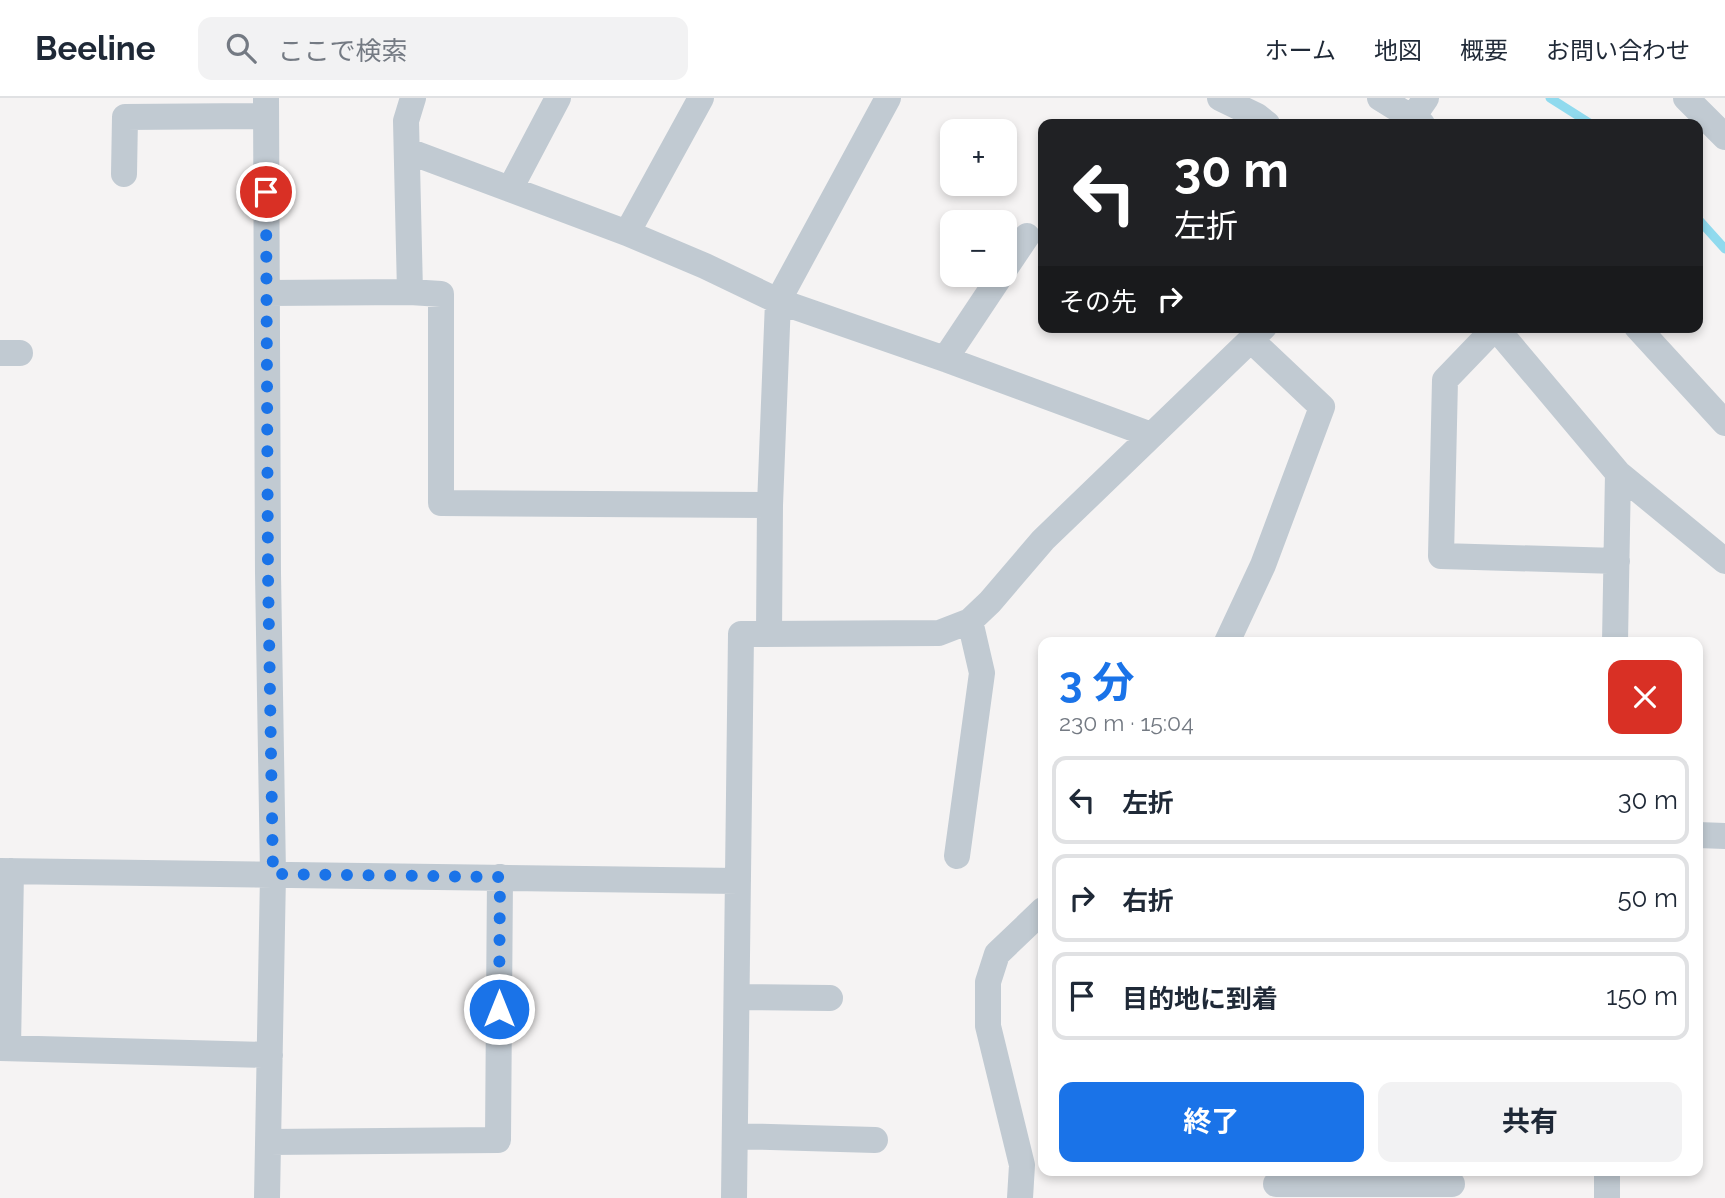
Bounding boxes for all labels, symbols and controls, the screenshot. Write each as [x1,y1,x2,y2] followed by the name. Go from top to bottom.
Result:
[198,17,688,80] search box
[35,29,156,68] text: Beeline
[222,29,260,67] icon: search
[278,36,408,66] text: ここで検索
[1265,36,1336,65] text: ホーム
[1374,36,1422,65] text: 地図
[1460,36,1508,65] text: 概要
[1546,36,1690,65] text: お問い合わせ
[940,119,1017,287] map controls
[940,119,1017,196] button: +
[1174,141,1289,198] text: 30 m
[1059,147,1150,238] icon: left
[236,162,296,222] pin
[247,173,285,211] icon: arrive
[1174,207,1238,244] text: 左折
[940,210,1017,287] button: −
[1151,280,1189,318] icon: right
[1059,287,1137,317] text: その先
[1059,658,1135,707] text: 3 分
[1608,660,1682,734] button: close
[1059,709,1194,736] text: 230 m · 15:04
[1063,781,1101,819] icon: left
[1618,785,1678,815] text: 30 m
[1122,788,1174,818] text: 左折
[1063,879,1101,917] icon: right
[1617,883,1678,913] text: 50 m
[1122,886,1174,916] text: 右折
[462,972,536,1046] position arrow
[1063,977,1101,1015] icon: arrive
[1606,981,1678,1011] text: 150 m
[1122,984,1278,1014] text: 目的地に到着
[1059,1082,1364,1162] button: 終了
[1378,1082,1682,1162] button: 共有

